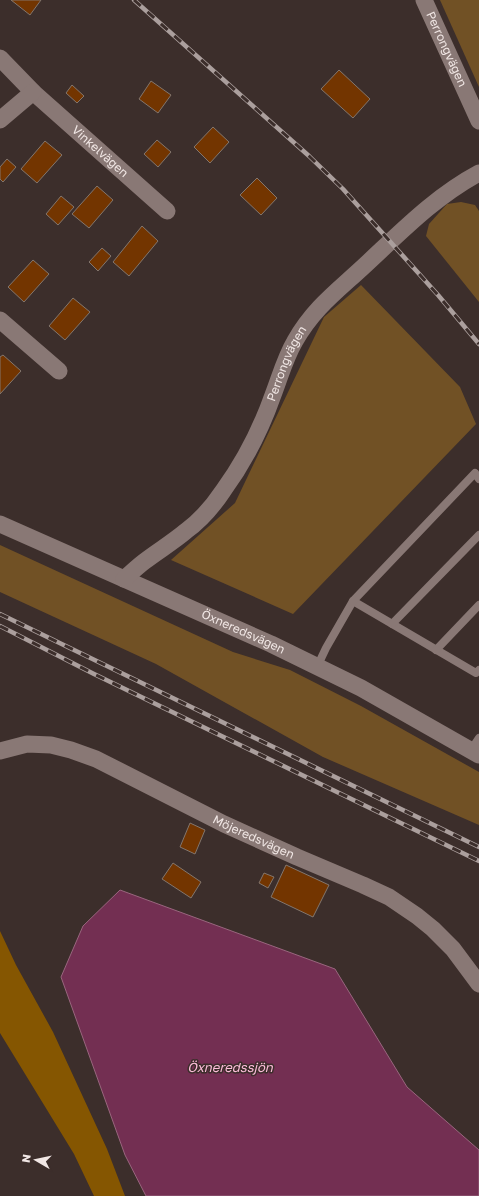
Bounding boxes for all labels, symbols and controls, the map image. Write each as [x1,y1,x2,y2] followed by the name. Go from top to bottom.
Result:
[423,9,470,89] street label: Perrongvägen
[69,122,132,180] street label: Vinkelvägen
[263,323,309,403] street label: Perrongvägen
[199,606,288,657] street label: Öxneredsvägen
[210,812,297,862] street label: Möjeredsvägen
[187,1059,274,1075] water label: Öxneredssjön
[16,1140,56,1180] north arrow
[19,1153,33,1164] text: N

